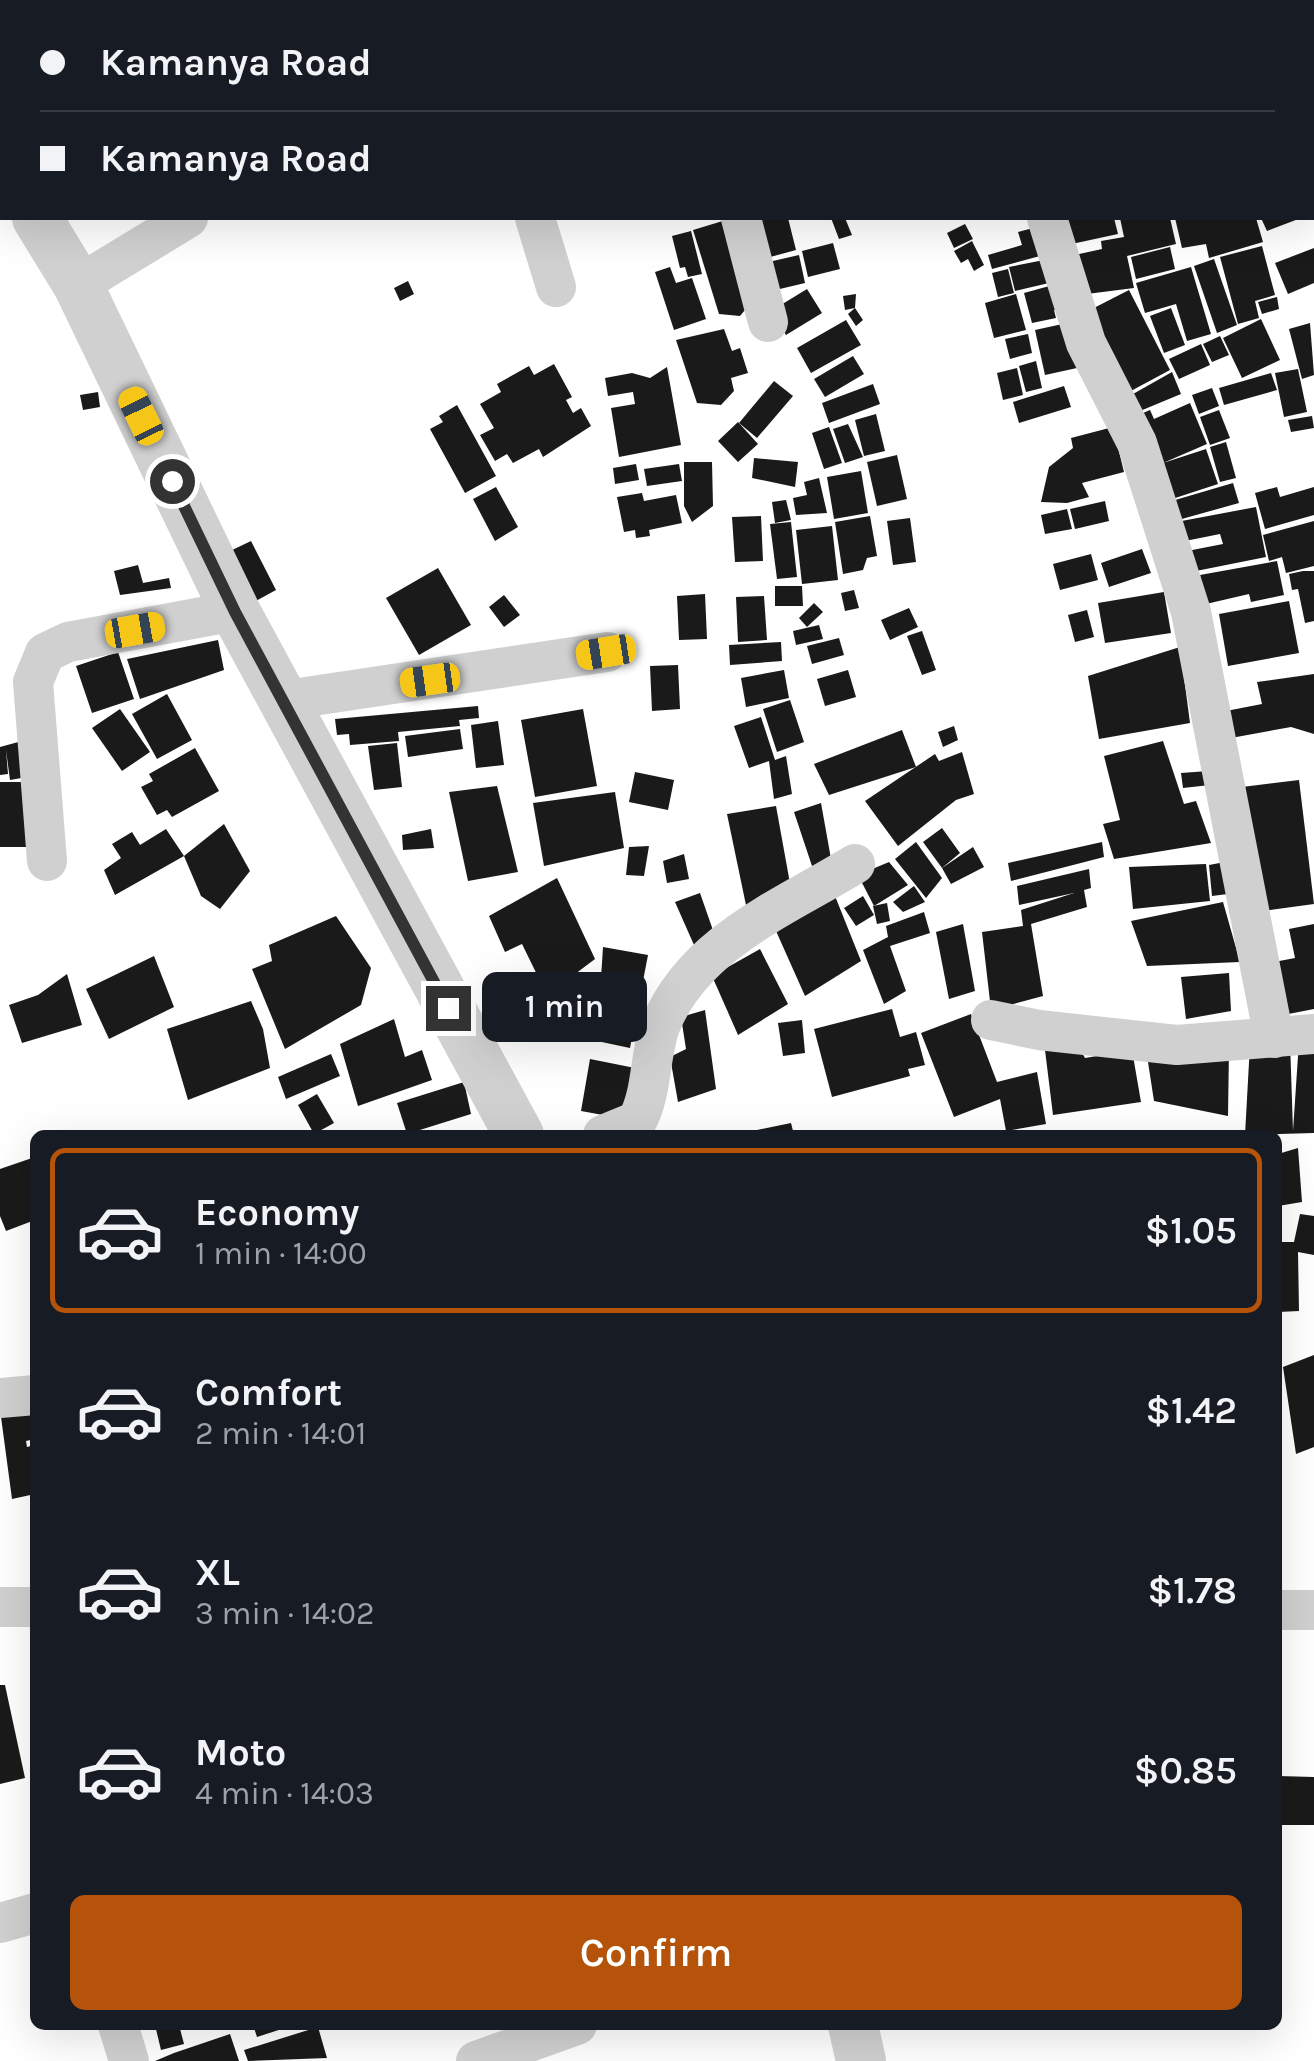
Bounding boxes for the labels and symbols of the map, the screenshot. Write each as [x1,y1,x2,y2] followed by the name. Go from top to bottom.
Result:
[114,382,168,450] car
[150,459,195,504] route start
[103,610,167,650] car
[574,632,638,672] car
[398,661,462,699] car
[483,973,648,1043] callout: 1 min
[426,986,471,1031] route end

